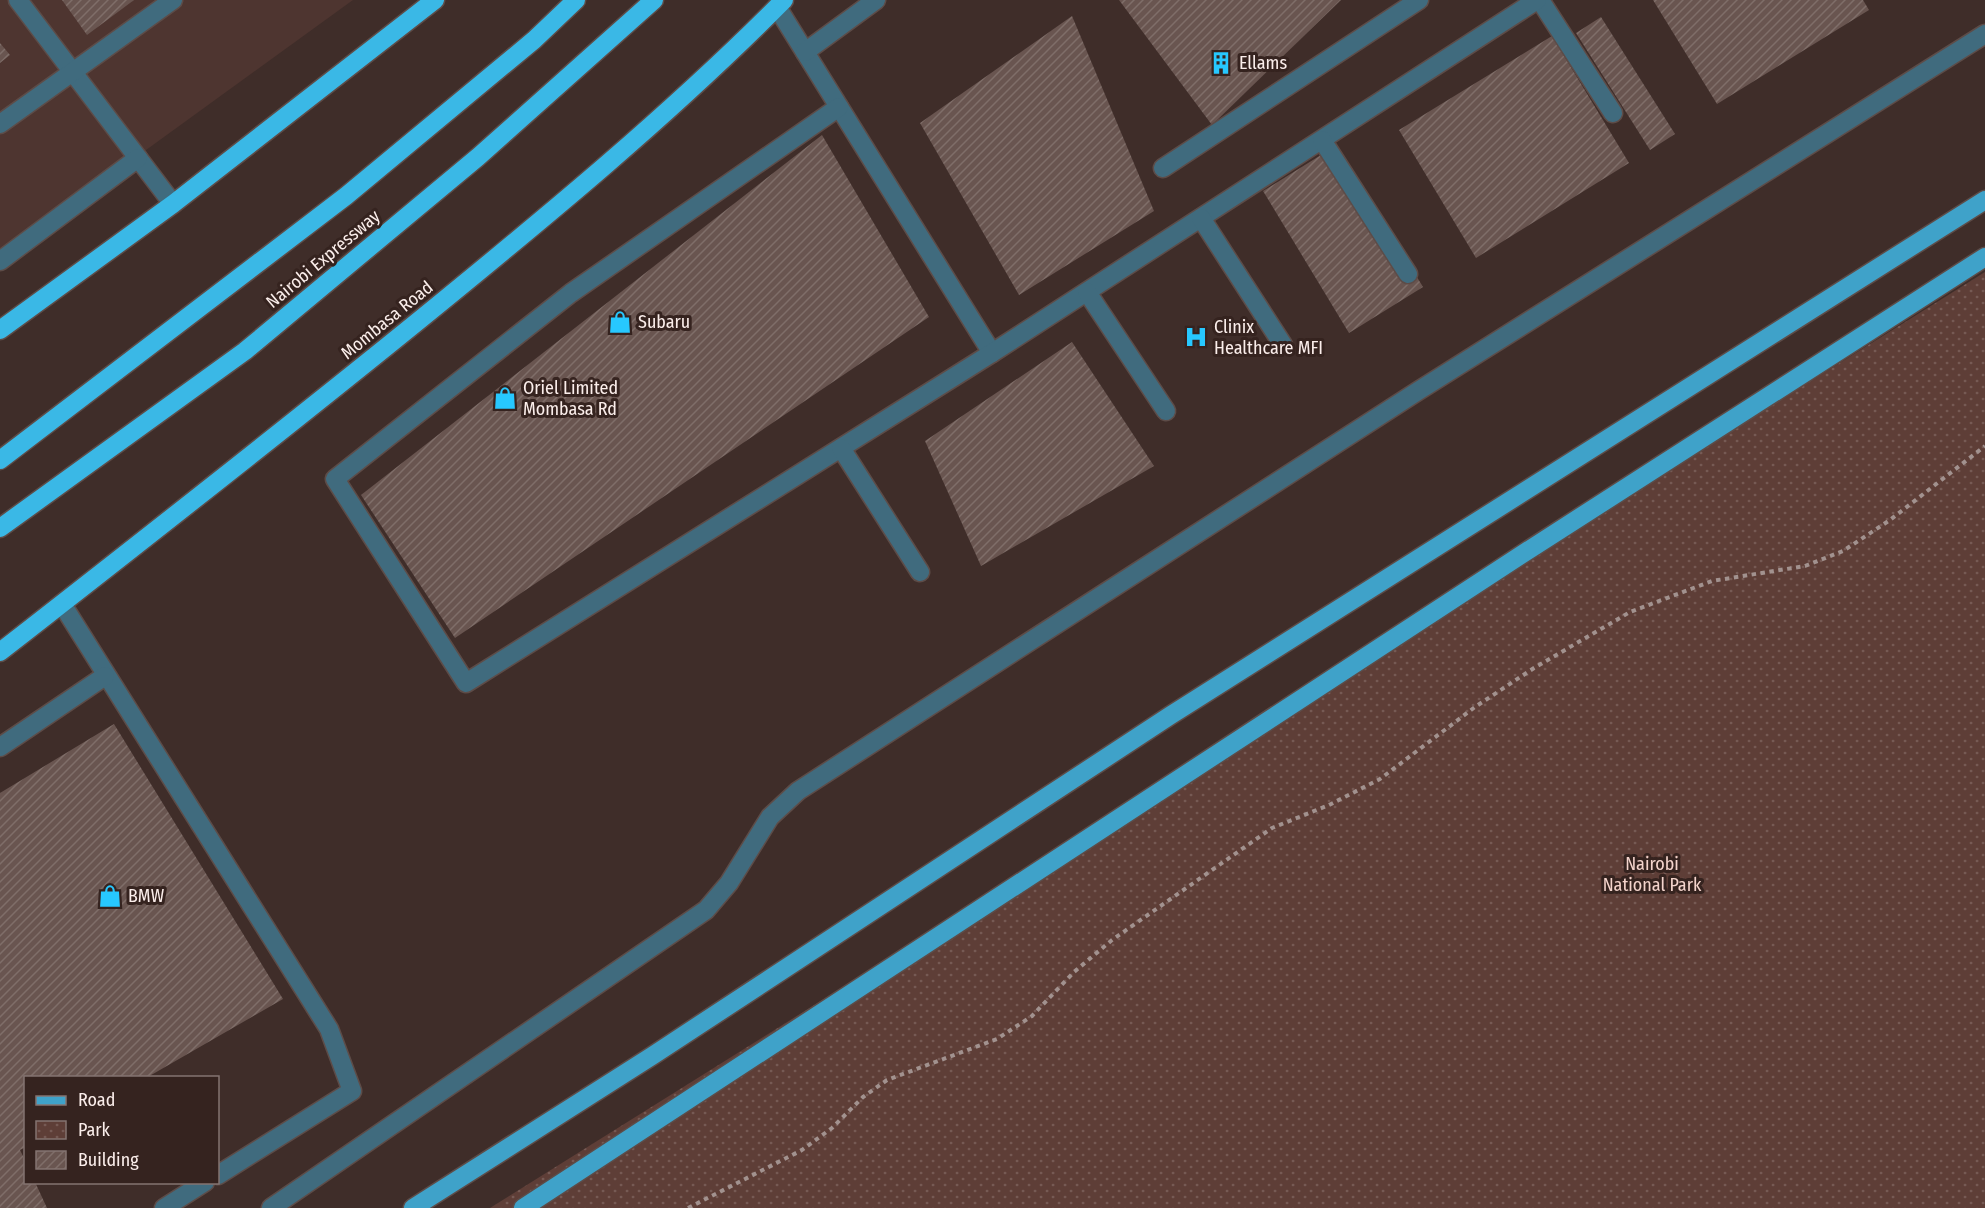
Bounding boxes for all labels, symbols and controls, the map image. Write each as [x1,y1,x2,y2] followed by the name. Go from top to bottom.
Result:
[1208,50,1234,76] building icon: Ellams
[1239,52,1287,74] place label: Ellams
[262,205,384,313] street label: Nairobi Expressway
[337,276,437,364] street label: Mombasa Road
[607,309,633,335] shop icon: Subaru
[638,311,690,333] place label: Subaru
[1214,316,1323,359] place label: Clinix Healthcare MFI
[1183,324,1209,350] hospital icon: Clinix Healthcare MFI
[523,377,618,420] place label: Oriel Limited Mombasa Rd
[492,385,518,411] shop icon: Oriel Limited Mombasa Rd
[1603,853,1702,896] park label: Nairobi National Park
[97,883,123,909] shop icon: BMW
[128,885,165,907] place label: BMW
[24,1076,219,1184] legend
[78,1089,115,1111] text: Road
[78,1119,111,1141] text: Park
[78,1149,139,1171] text: Building

